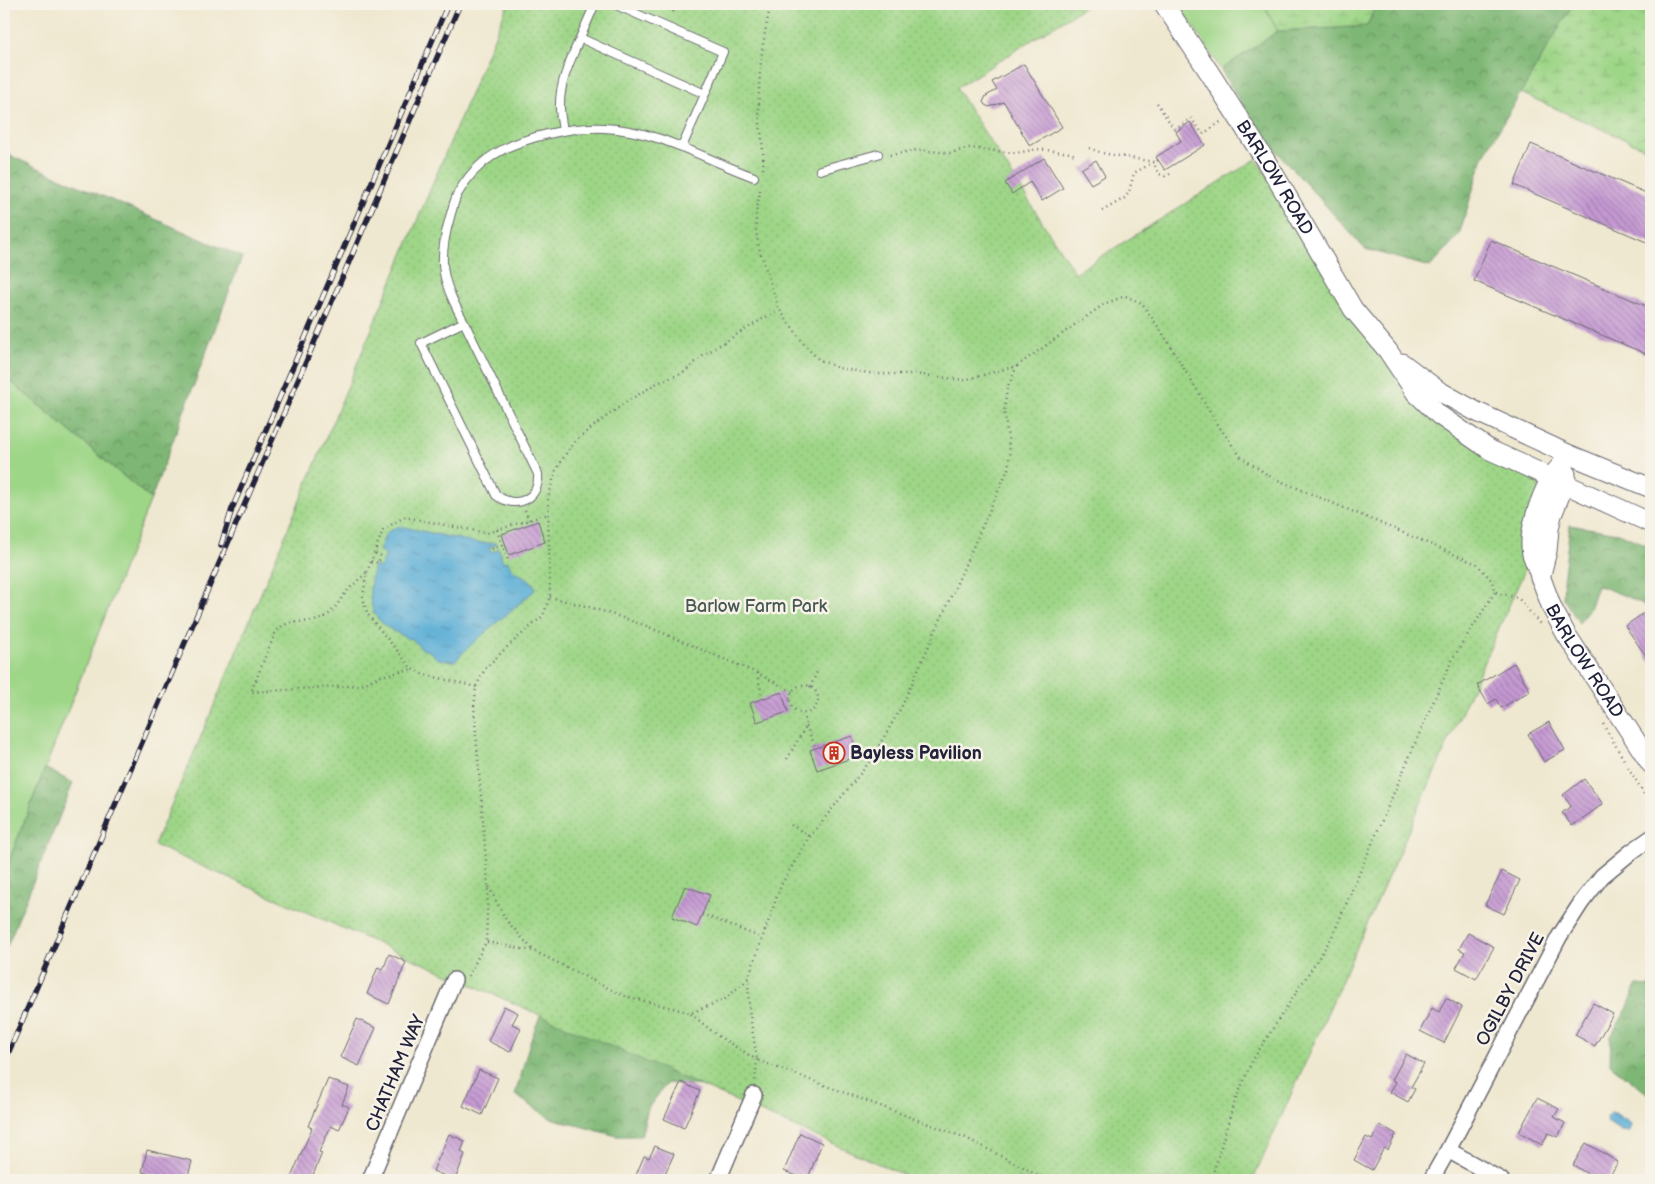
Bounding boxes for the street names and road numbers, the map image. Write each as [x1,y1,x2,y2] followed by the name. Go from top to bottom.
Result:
[1232,116,1317,239] street label: BARLOW ROAD
[1541,600,1628,722] street label: BARLOW ROAD
[1472,929,1549,1049] street label: OGILBY DRIVE
[361,1011,430,1135] street label: CHATHAM WAY

